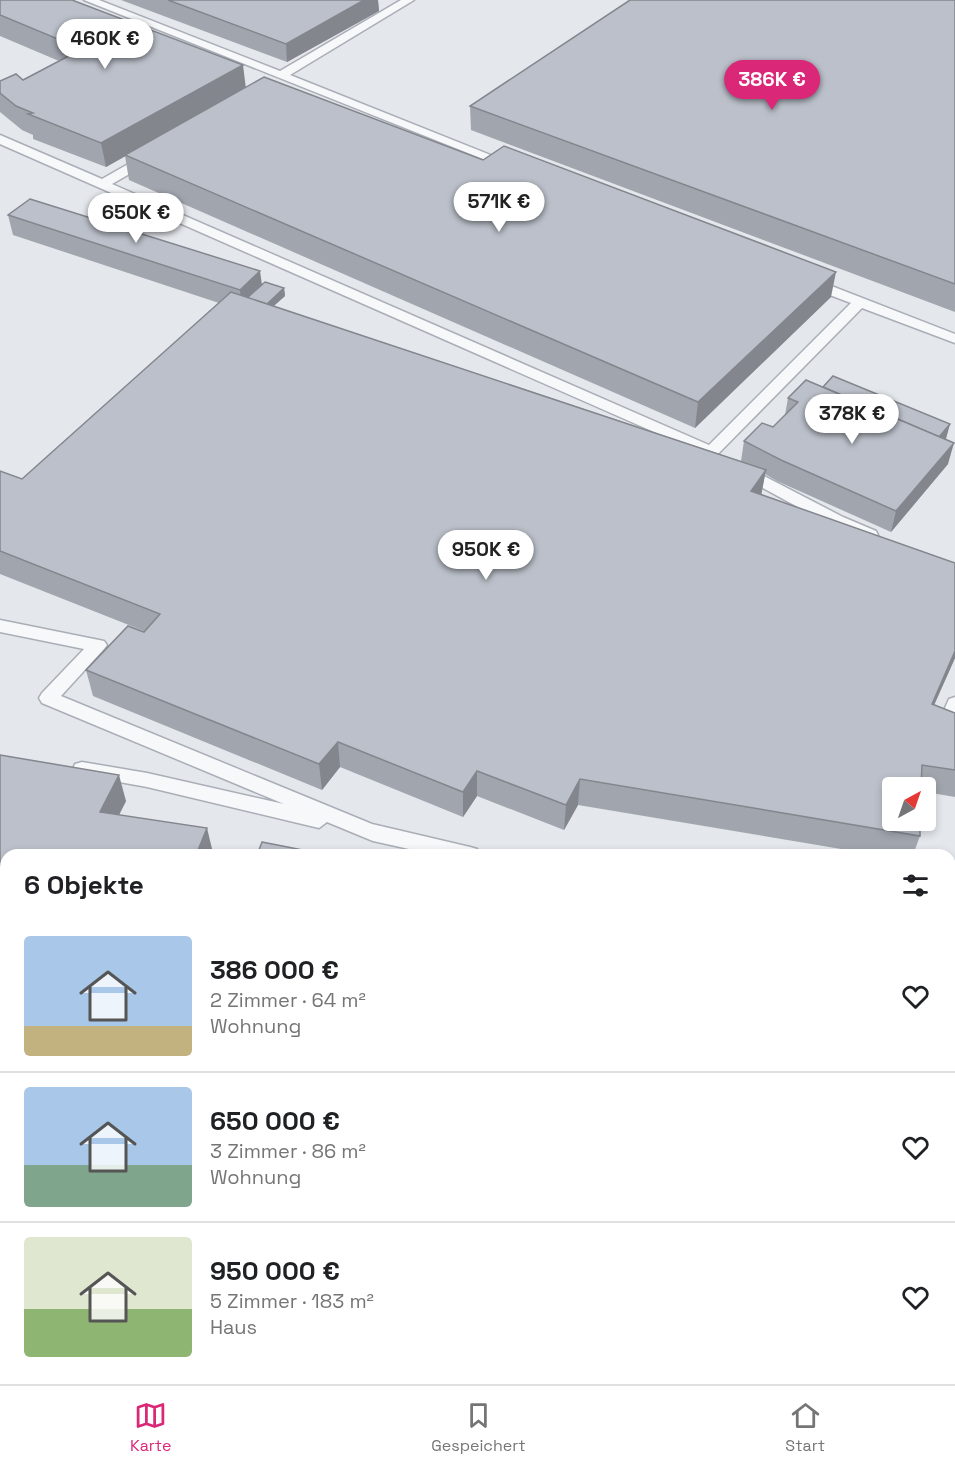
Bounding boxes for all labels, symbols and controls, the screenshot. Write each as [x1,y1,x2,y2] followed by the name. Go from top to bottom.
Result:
[56,19,154,70] pin: 460K €
[70,25,140,51] text: 460K €
[723,60,821,111] pin: 386K €
[738,66,806,92] text: 386K €
[450,182,548,233] pin: 571K €
[468,188,530,214] text: 571K €
[87,193,185,244] pin: 650K €
[102,199,170,225] text: 650K €
[803,394,901,445] pin: 378K €
[819,400,885,426] text: 378K €
[437,530,535,581] pin: 950K €
[452,536,520,562] text: 950K €
[882,777,936,831] north arrow
[882,777,936,831] map controls
[24,868,144,902] text: 6 Objekte
[899,869,932,902] icon: filters
[210,953,339,987] text: 386 000 €
[72,960,144,1032] icon: home
[899,980,932,1013] icon: heart
[210,987,366,1013] text: 2 Zimmer · 64 m²
[210,1013,301,1039] text: Wohnung
[210,1104,340,1138] text: 650 000 €
[72,1111,144,1183] icon: home
[899,1131,932,1164] icon: heart
[210,1138,366,1164] text: 3 Zimmer · 86 m²
[210,1164,301,1190] text: Wohnung
[210,1254,340,1288] text: 950 000 €
[72,1261,144,1333] icon: home
[899,1281,932,1314] icon: heart
[210,1288,374,1314] text: 5 Zimmer · 183 m²
[210,1314,257,1340] text: Haus
[130,1399,171,1456] tab: Karte
[431,1399,526,1456] tab: Gespeichert
[785,1399,825,1456] tab: Start

